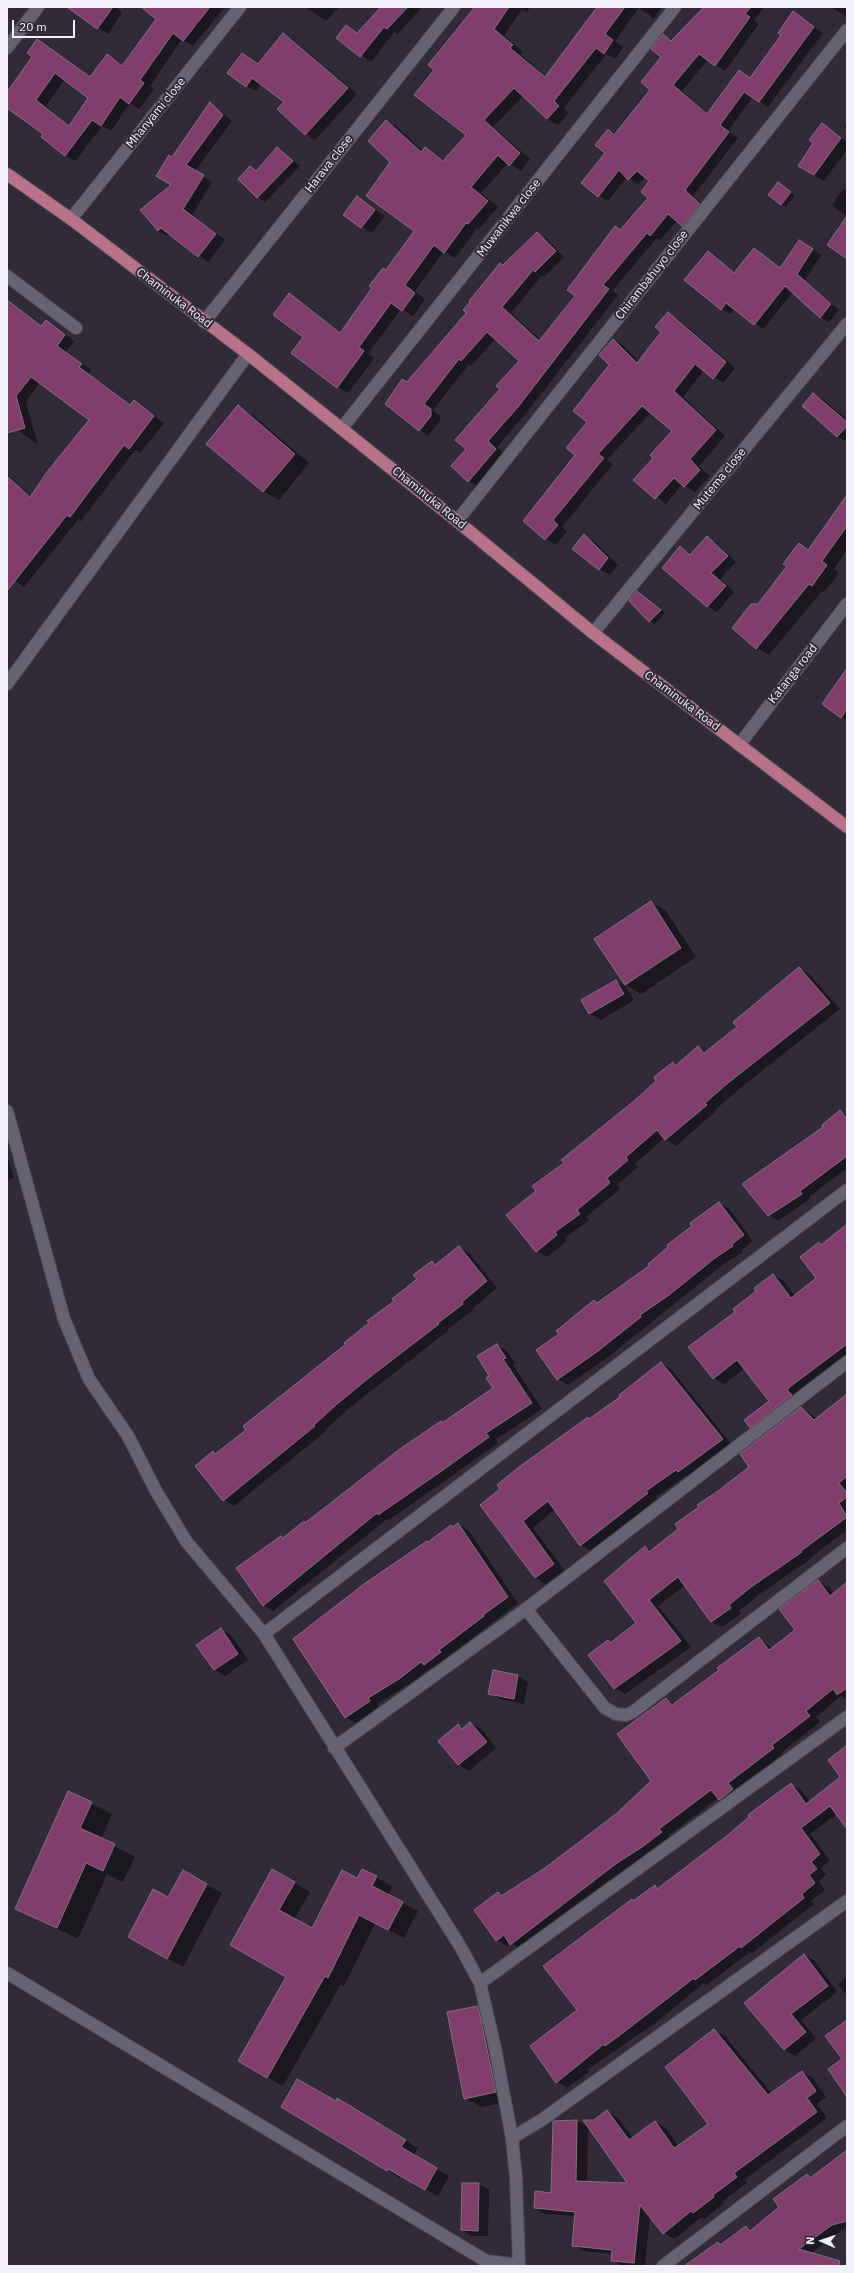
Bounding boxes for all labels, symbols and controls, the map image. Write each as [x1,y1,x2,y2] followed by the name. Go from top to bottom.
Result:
[14,12,77,38] scale bar
[19,19,47,34] text: 20 m
[123,75,189,151] street label: Mhanyami close
[302,132,356,196] street label: Harava close
[474,176,544,260] street label: Muwanikwa close
[613,227,691,323] street label: Chirambahuyo close
[133,265,215,331] street label: Chaminuka Road
[691,445,749,513] street label: Mutema close
[389,464,469,532] street label: Chaminuka Road
[765,641,821,707] street label: Katanga road
[641,668,723,734] street label: Chaminuka Road
[802,2221,842,2261] north arrow
[803,2236,817,2245] text: N

